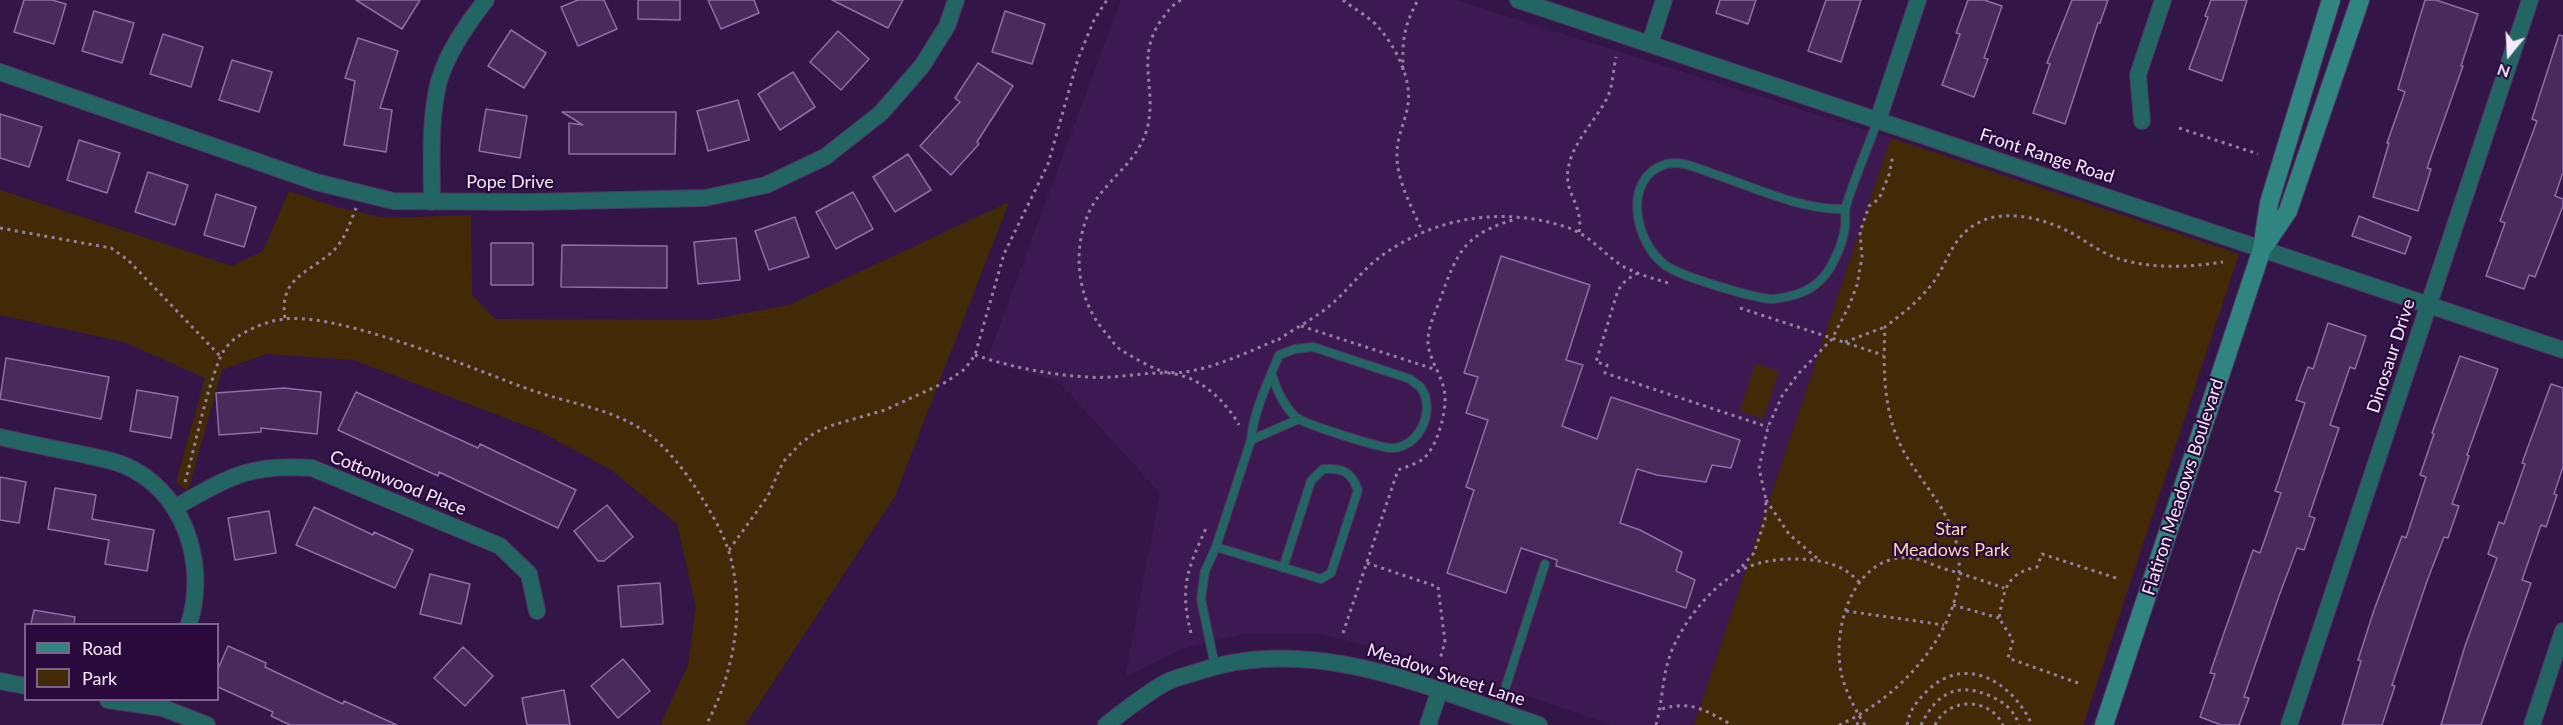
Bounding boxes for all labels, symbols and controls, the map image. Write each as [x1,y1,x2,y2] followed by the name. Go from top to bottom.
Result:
[2479,24,2539,84] north arrow
[2494,61,2512,83] text: N
[1977,124,2117,188] street label: Front Range Road
[466,171,554,193] street label: Pope Drive
[2362,296,2420,416] street label: Dinosaur Drive
[2138,376,2228,598] street label: Flatiron Meadows Boulevard
[327,446,469,520] street label: Cottonwood Place
[1893,518,2009,560] park label: Star Meadows Park
[24,623,219,701] legend
[82,637,122,659] text: Road
[1364,639,1528,711] street label: Meadow Sweet Lane
[82,667,117,689] text: Park

